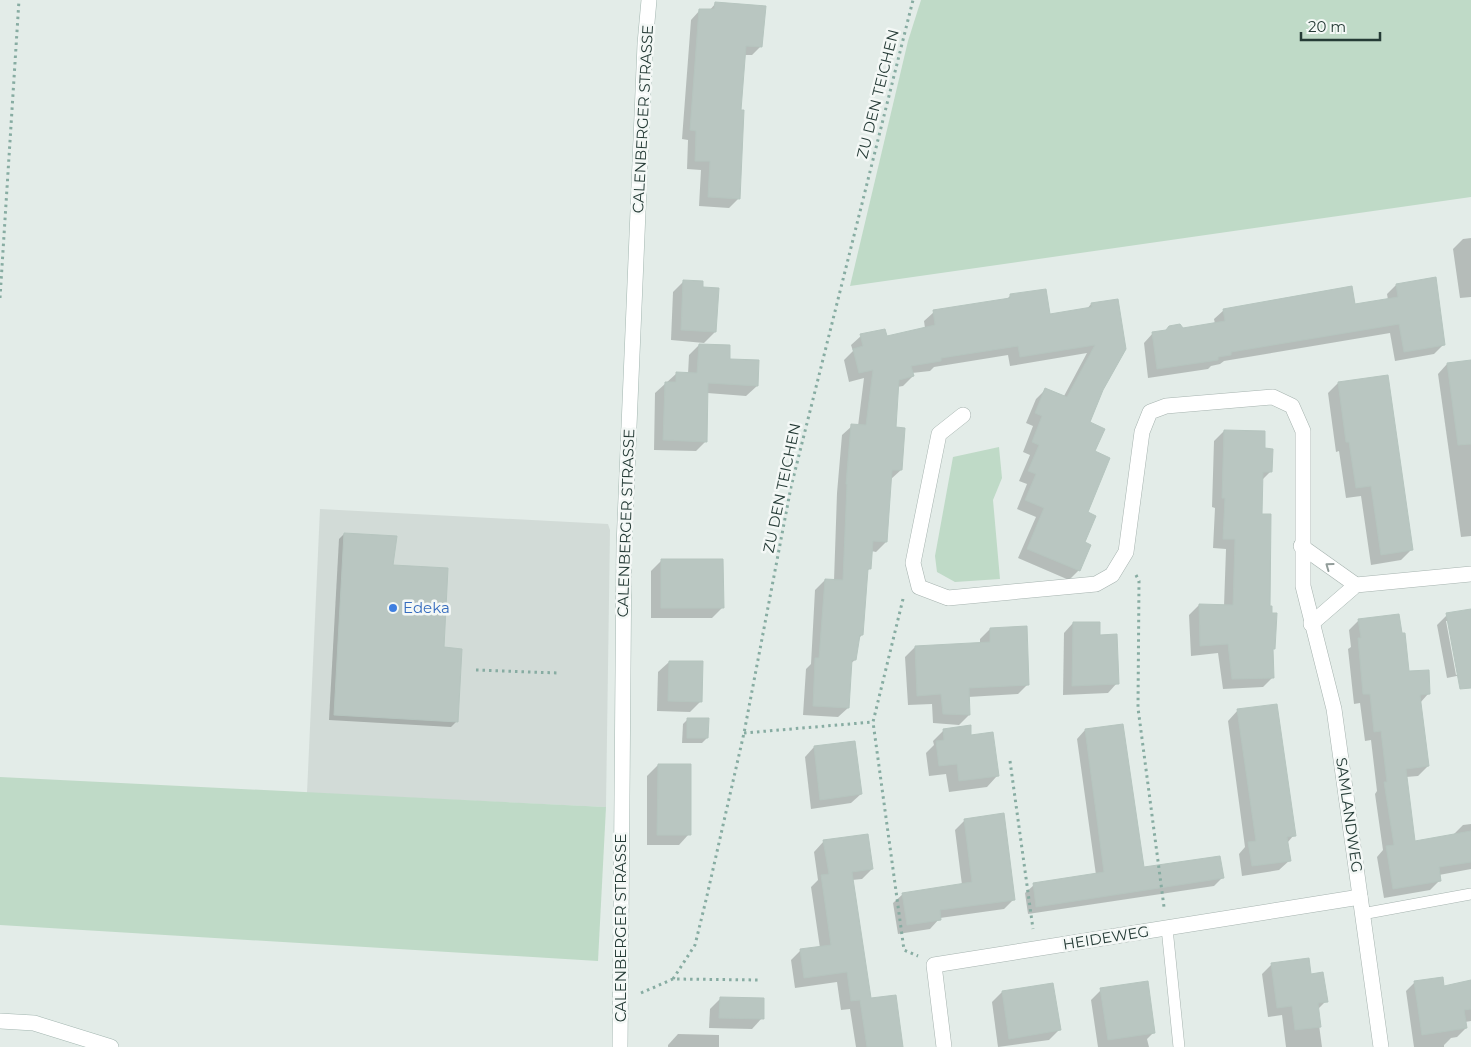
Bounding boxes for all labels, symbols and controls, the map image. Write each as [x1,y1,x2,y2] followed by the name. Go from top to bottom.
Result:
[1301,10,1380,42] scale bar
[1308,17,1346,36] text: 20 m
[628,24,657,214] street label: CALENBERGER STRASSE
[852,27,903,160] street label: ZU DEN TEICHEN
[758,421,805,555] street label: ZU DEN TEICHEN
[613,428,638,618] street label: CALENBERGER STRASSE
[1325,562,1334,572] one-way arrow
[403,598,450,617] place label: Edeka
[387,602,399,614] marker: Edeka
[1332,756,1367,874] street label: SAMLANDWEG
[611,834,630,1022] street label: CALENBERGER STRASSE
[1061,921,1150,954] street label: HEIDEWEG

